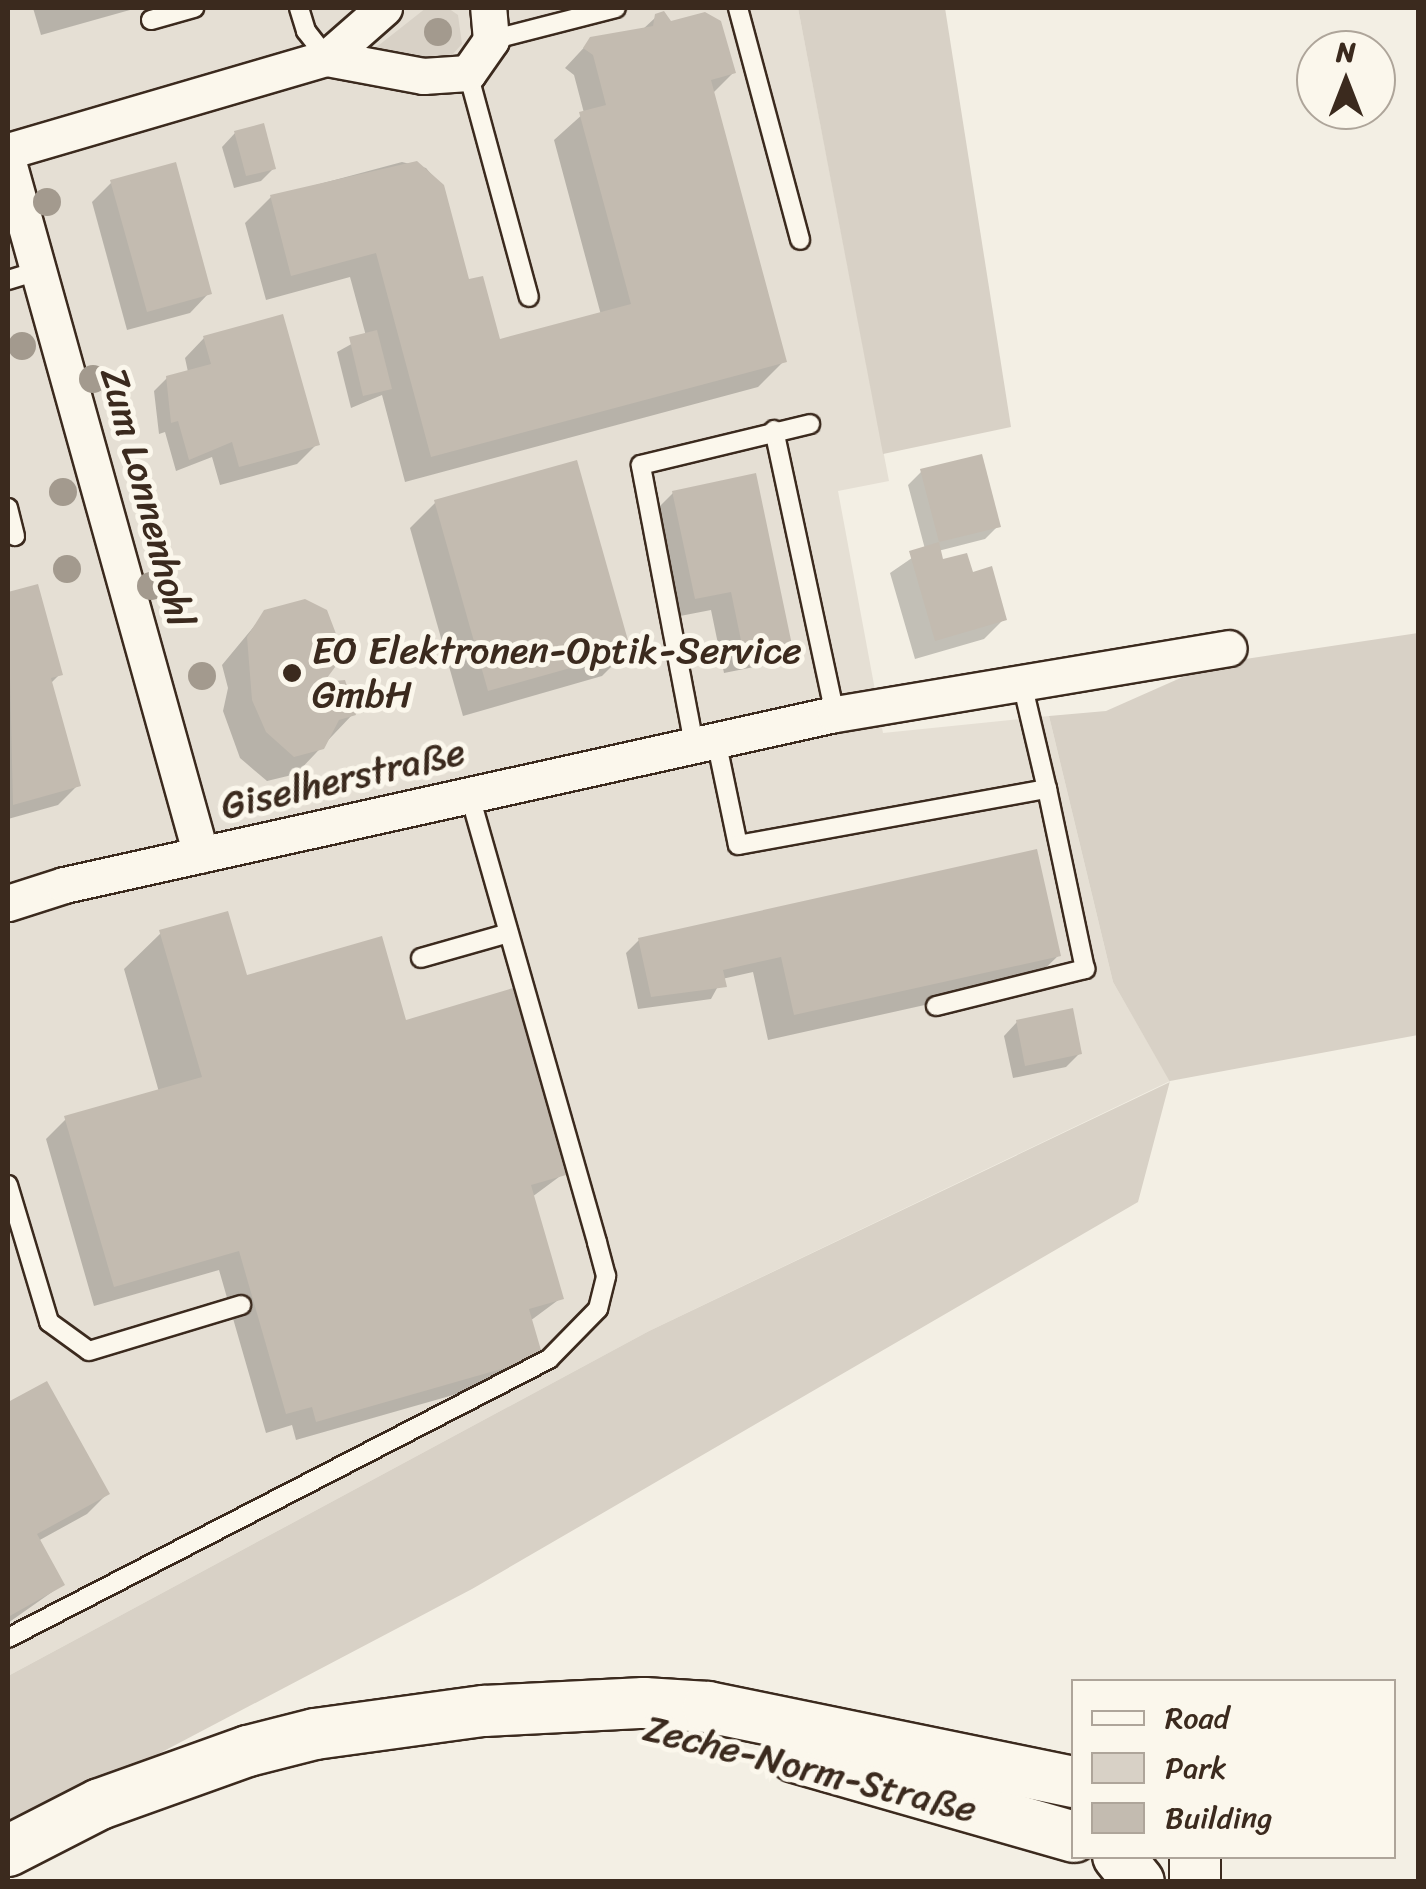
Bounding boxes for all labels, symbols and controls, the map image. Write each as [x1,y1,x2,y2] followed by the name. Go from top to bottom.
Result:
[1336,27,1356,76] text: N
[1296,30,1396,130] north arrow
[90,362,204,632] street label: Zum Lonnenhohl
[312,628,802,718] place label: EO Elektronen-Optik-Service GmbH
[281,662,303,684] marker: EO Elektronen-Optik-Service GmbH
[217,729,469,829] street label: Giselherstraße
[1071,1679,1396,1859] legend
[1165,1691,1229,1745] text: Road
[639,1706,981,1832] street label: Zeche-Norm-Straße
[1165,1741,1227,1795] text: Park
[1165,1791,1272,1845] text: Building

